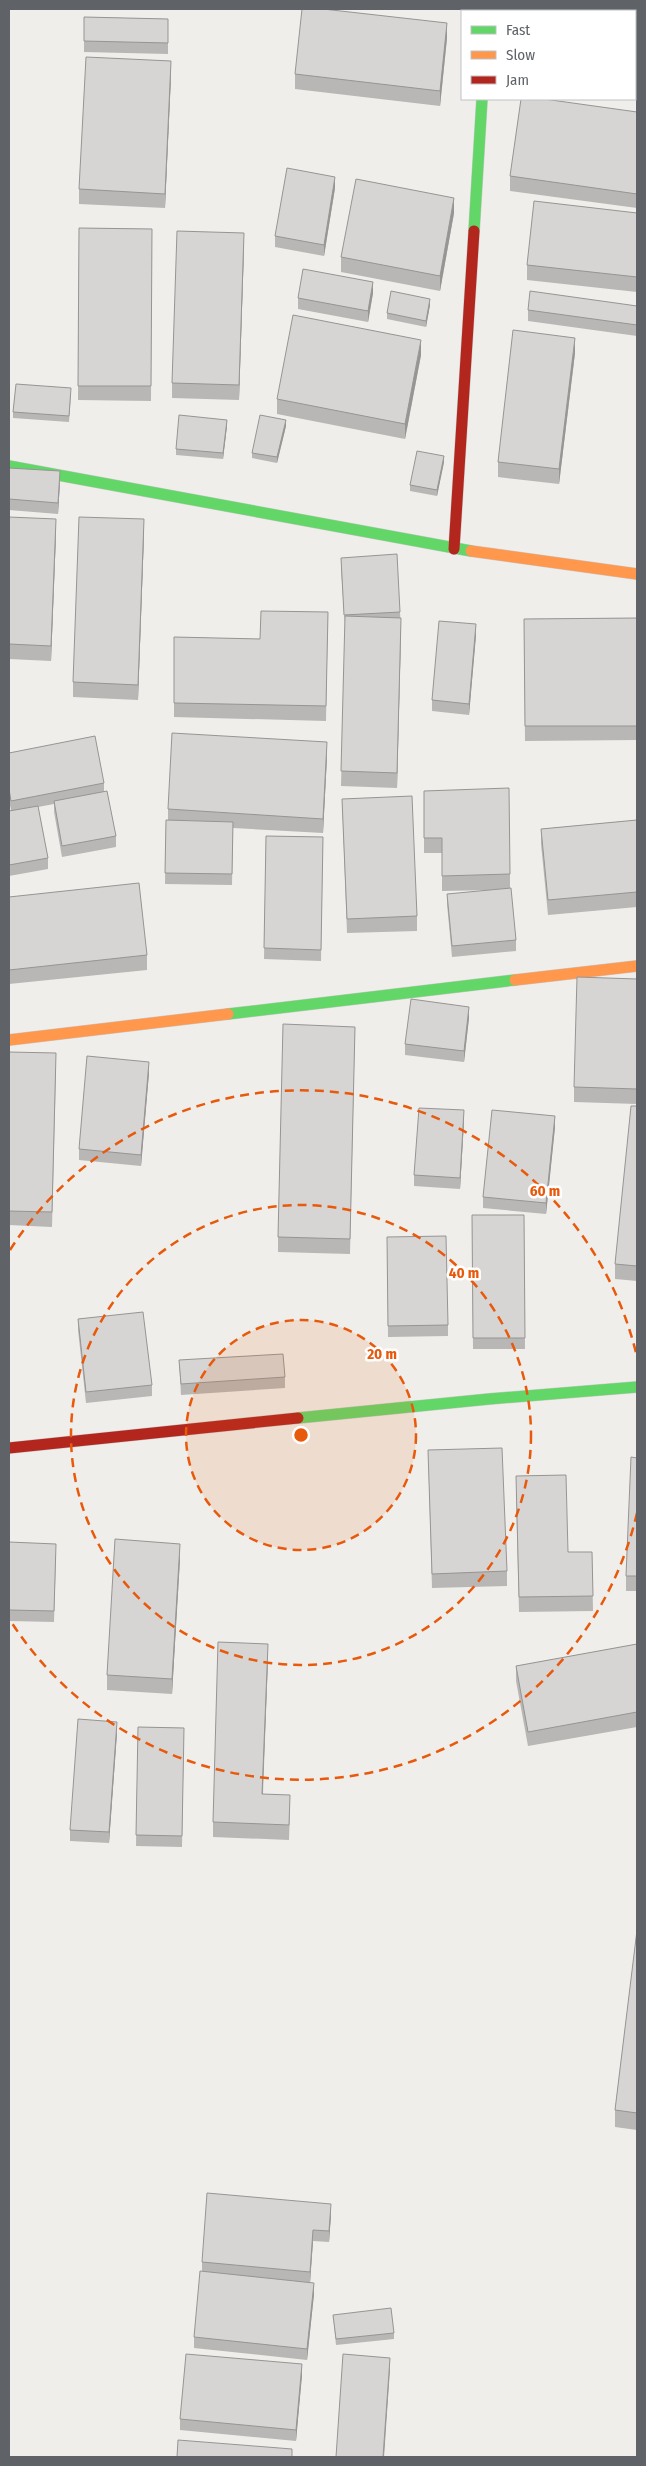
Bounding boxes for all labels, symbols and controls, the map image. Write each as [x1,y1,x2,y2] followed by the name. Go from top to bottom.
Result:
[461,10,636,100] legend
[506,21,530,39] text: Fast
[506,46,535,64] text: Slow
[506,71,529,89] text: Jam
[530,1182,560,1200] text: 60 m
[449,1264,479,1282] text: 40 m
[366,1345,397,1363] text: 20 m
[292,1426,310,1444] centre of rings

